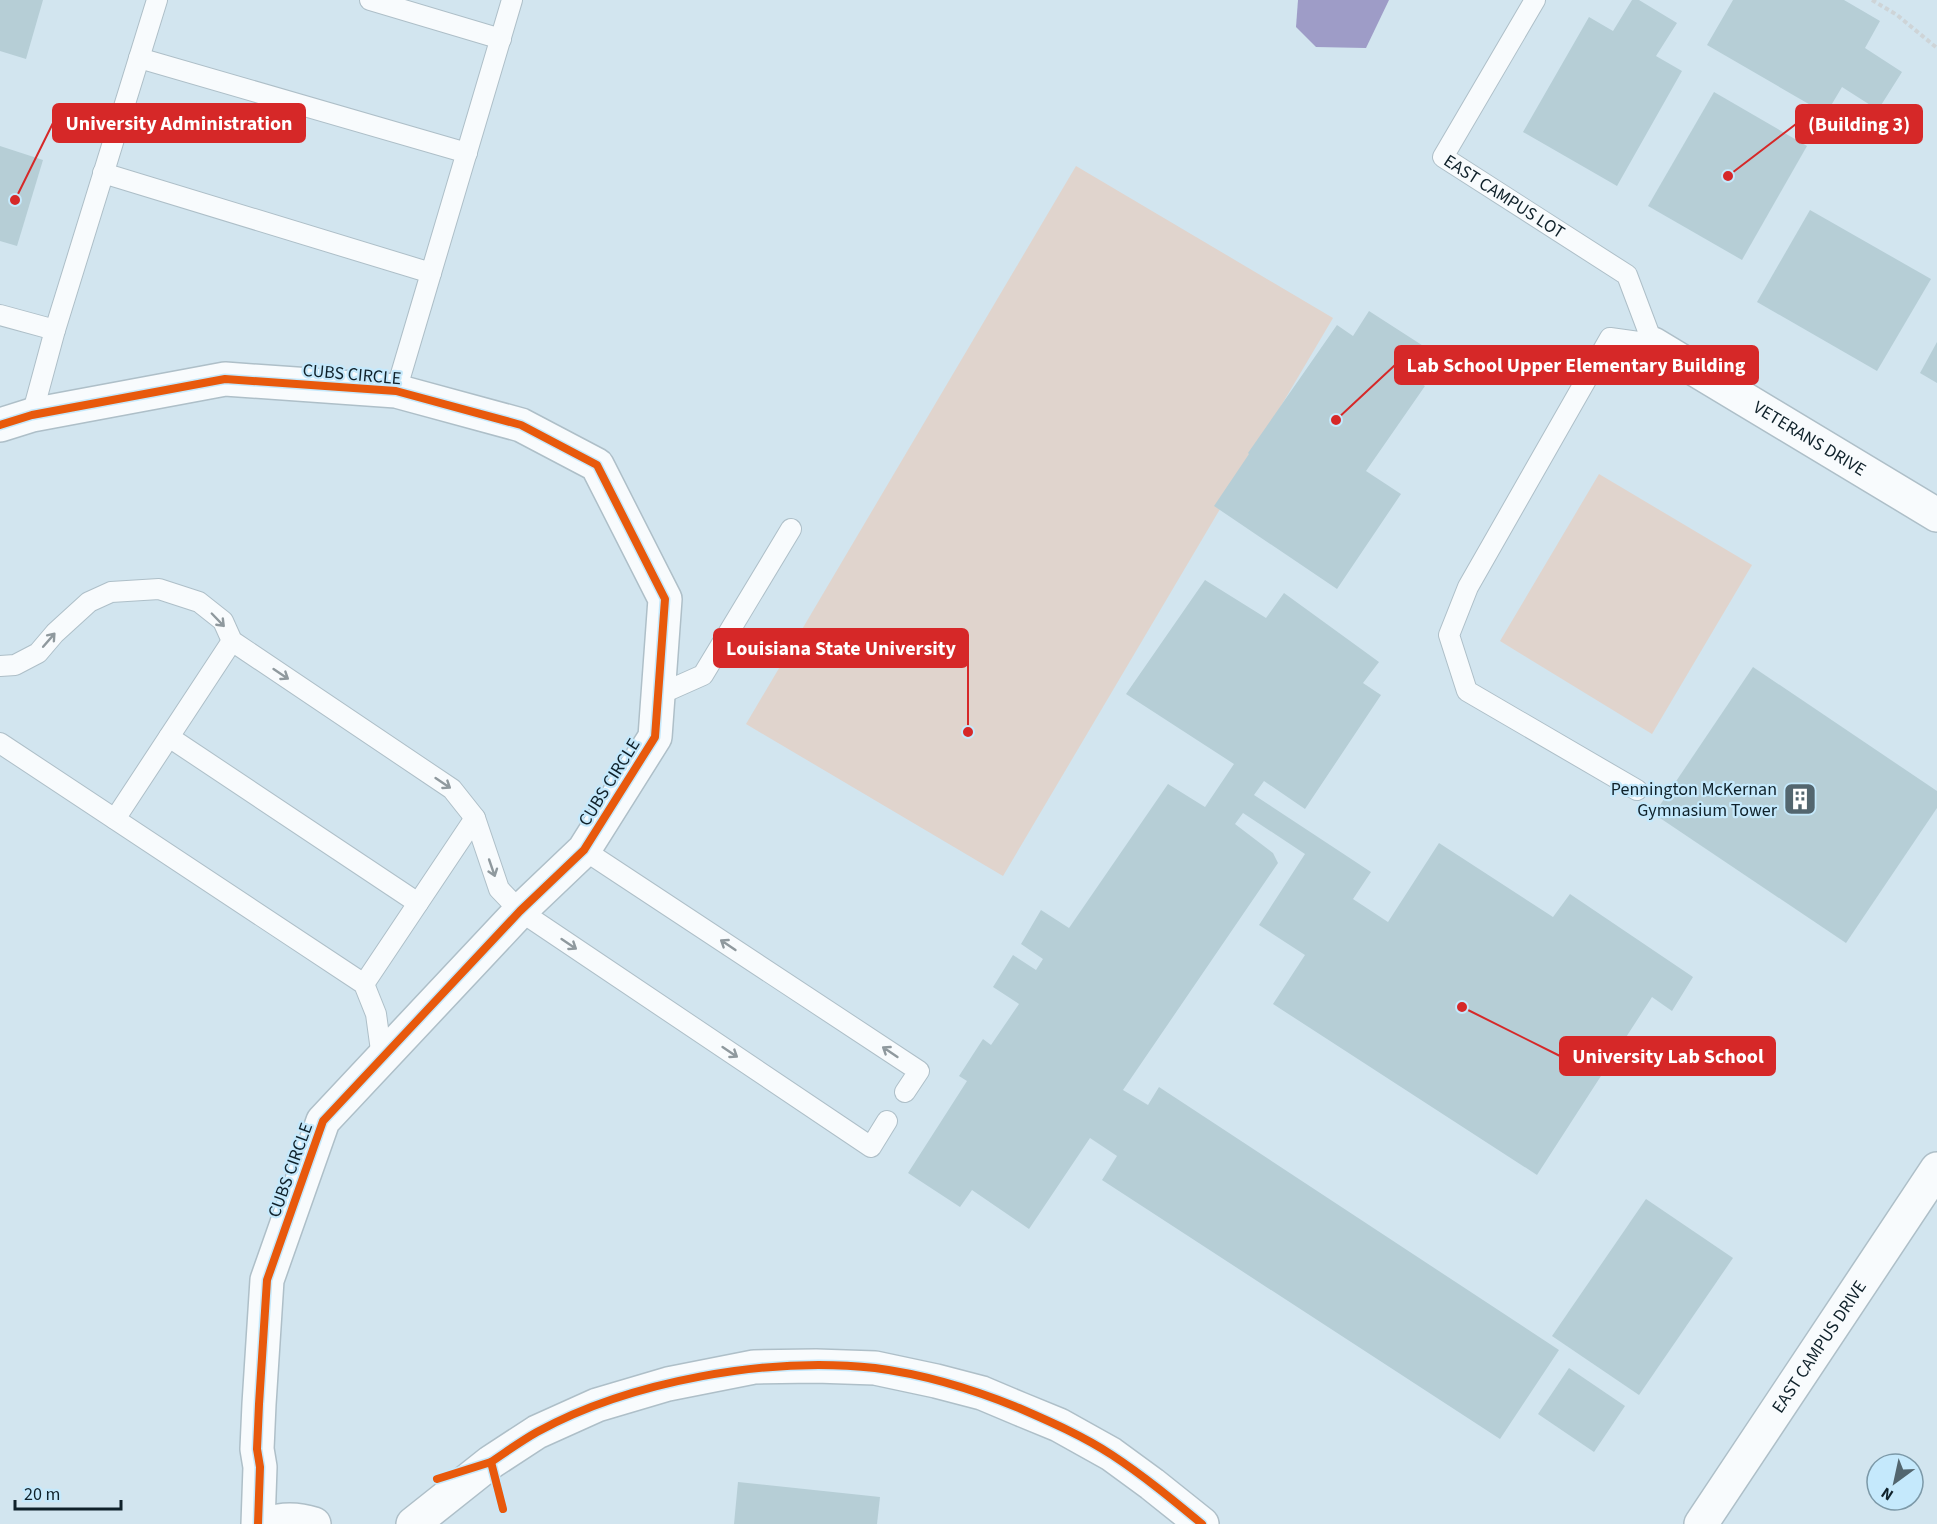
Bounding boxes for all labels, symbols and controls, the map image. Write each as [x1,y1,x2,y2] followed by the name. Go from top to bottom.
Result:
[53,104,305,142] callout: University Administration
[1796,105,1922,143] callout: (Building 3)
[65,110,293,138] text: University Administration
[1808,111,1910,139] text: (Building 3)
[1439,149,1570,245] street label: EAST CAMPUS LOT
[1395,346,1758,384] callout: Lab School Upper Elementary Building
[1407,352,1746,380] text: Lab School Upper Elementary Building
[302,358,402,391] street label: CUBS CIRCLE
[1748,395,1871,482] street label: VETERANS DRIVE
[211,612,225,627] one-way arrow
[714,629,968,667] callout: Louisiana State University
[42,633,56,648] one-way arrow
[726,635,956,663] text: Louisiana State University
[272,668,289,680] one-way arrow
[573,734,646,831] street label: CUBS CIRCLE
[434,777,450,789] one-way arrow
[1611,777,1778,823] place label: Pennington McKernan Gymnasium Tower
[1782,781,1818,817] building icon: Pennington McKernan Gymnasium Tower
[487,858,498,877] one-way arrow
[560,937,577,950] one-way arrow
[720,939,737,951] one-way arrow
[1560,1037,1775,1075] callout: University Lab School
[1572,1043,1764,1071] text: University Lab School
[722,1046,739,1059] one-way arrow
[882,1046,899,1059] one-way arrow
[262,1119,319,1221] street label: CUBS CIRCLE
[1766,1276,1873,1418] street label: EAST CAMPUS DRIVE
[1865,1452,1925,1512] north arrow
[15,1473,122,1511] scale bar
[24,1482,60,1507] text: 20 m
[1877,1482,1898,1506] text: N

